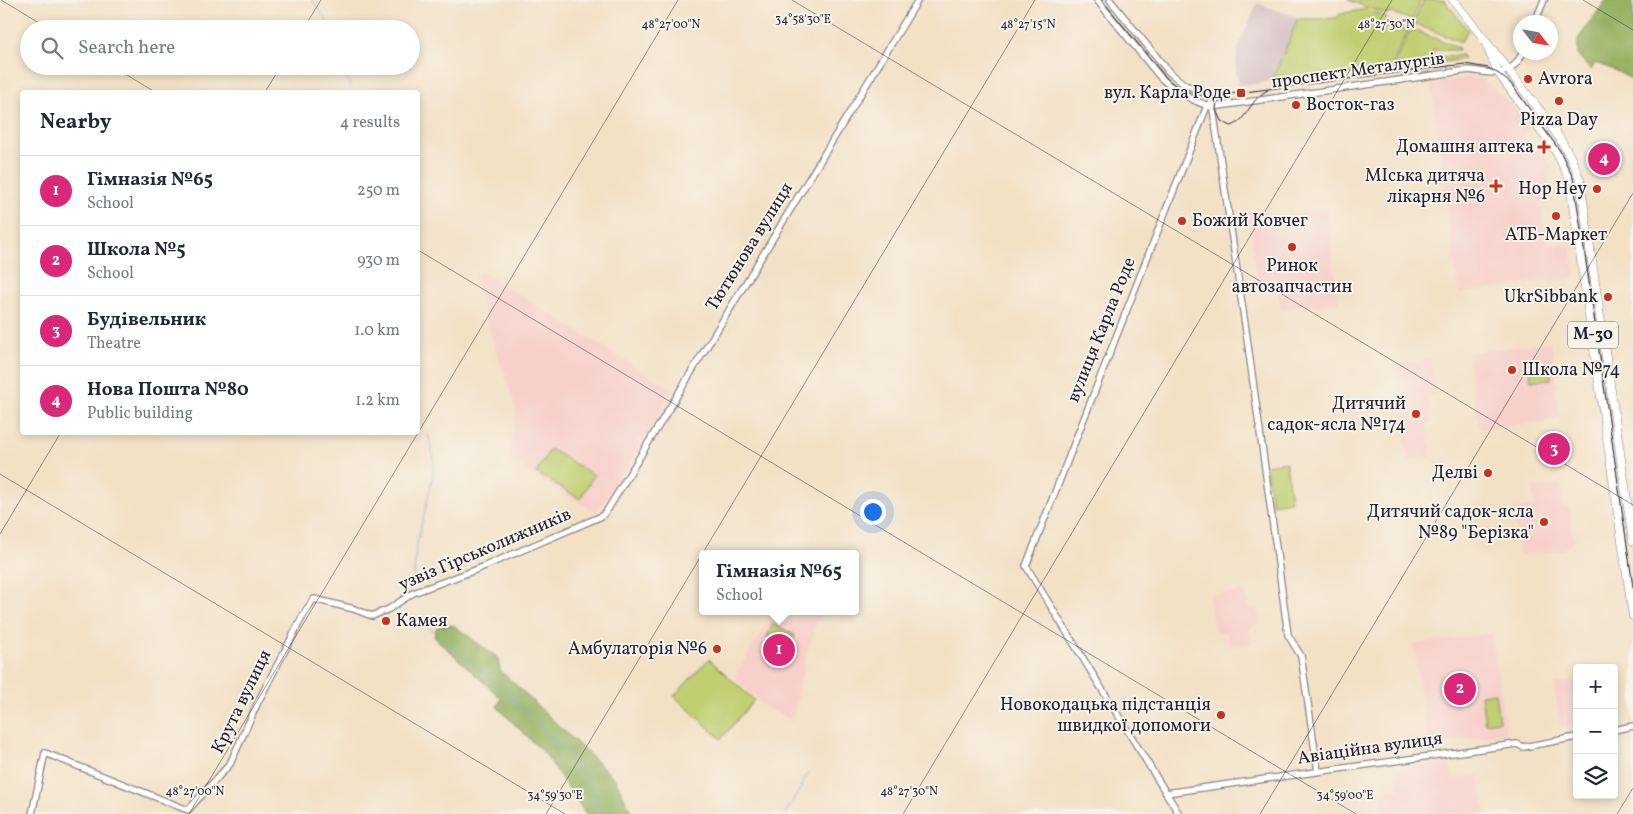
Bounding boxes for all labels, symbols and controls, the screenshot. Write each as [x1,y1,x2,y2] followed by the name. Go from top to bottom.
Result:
[775,12,831,28] text: 34°58'30"E
[1513,15,1558,60] north arrow
[642,17,701,33] text: 48°27'00"N
[1000,17,1056,33] text: 48°27'15"N
[1357,17,1415,33] text: 48°27'30"N
[20,20,420,75] search box
[38,34,66,62] icon: search
[78,35,175,61] text: Search here
[1270,46,1446,96] street label: проспект Металургів
[1538,67,1593,92] place label: Avrora
[1522,73,1534,85] marker: Avrora
[1104,81,1231,106] place label: вул. Карла Роде
[1235,87,1247,99] marker: вул. Карла Роде
[1306,93,1395,118] place label: Восток-газ
[1553,95,1565,107] marker: Pizza Day
[1290,99,1302,111] marker: Восток-газ
[40,108,111,137] text: Nearby
[1520,108,1598,133] place label: Pizza Day
[340,112,400,134] text: 4 results
[1396,135,1534,160] place label: Домашня аптека
[1588,140,1620,178] pin: 4
[1538,141,1550,153] marker: Домашня аптека
[1365,164,1485,210] place label: МІська дитяча лікарня №6
[87,167,213,193] text: Гімназія №65
[1518,177,1587,202] place label: Hop Hey
[700,178,800,316] street label: Тютюнова вулиця
[1489,179,1503,193] marker: МІська дитяча лікарня №6
[53,180,59,202] text: 1
[357,180,400,202] text: 250 m
[1591,183,1603,195] marker: Hop Hey
[87,193,134,215] text: School
[1192,209,1308,234] place label: Божий Ковчег
[1550,210,1562,222] marker: АТБ-Маркет
[1176,215,1188,227] marker: Божий Ковчег
[1505,223,1607,248] place label: АТБ-Маркет
[87,237,186,263] text: Школа №5
[1286,241,1298,253] marker: Ринок автозапчастин
[52,250,60,272] text: 2
[357,250,400,272] text: 930 m
[1062,254,1142,406] street label: вулиця Карла Роде
[1232,254,1353,300] place label: Ринок автозапчастин
[87,263,134,285] text: School
[1504,285,1598,310] place label: UkrSibbank
[1602,291,1614,303] marker: UkrSibbank
[87,307,206,333] text: Будівельник
[52,320,60,342] text: 3
[354,320,400,342] text: 1.0 km
[1568,322,1618,348] road number: М-30
[87,333,141,355] text: Theatre
[1522,358,1620,383] place label: Школа №74
[1506,364,1518,376] marker: Школа №74
[87,377,249,403] text: Нова Пошта №80
[51,390,61,412] text: 4
[355,390,400,412] text: 1.2 km
[1267,392,1406,438] place label: Дитячий садок-ясла №174
[87,403,193,425] text: Public building
[1410,408,1422,420] marker: Дитячий садок-ясла №174
[1538,430,1570,468] pin: 3
[1432,461,1478,486] place label: Делві
[1482,467,1494,479] marker: Делві
[860,499,886,525] your location
[1367,500,1534,546] place label: Дитячий садок-ясла №89 "Берізка"
[395,502,575,598] street label: узвіз Гірськолижників
[1538,516,1550,528] marker: Дитячий садок-ясла №89 "Берізка"
[699,550,859,615] popup
[716,559,842,585] text: Гімназія №65
[716,585,763,607] text: School
[396,609,447,634] place label: Камея
[380,615,392,627] marker: Камея
[763,631,795,669] pin: 1
[568,637,707,662] place label: Амбулаторія №6
[711,643,723,655] marker: Амбулаторія №6
[206,646,278,758] street label: Крута вулиця
[1573,664,1618,799] map controls
[1573,664,1618,709] button: +
[1444,670,1476,708] pin: 2
[1000,693,1211,739] place label: Новокодацька підстанція швидкої допомоги
[1215,709,1227,721] marker: Новокодацька підстанція швидкої допомоги
[1573,709,1618,754] button: −
[1296,726,1444,772] street label: Авіаційна вулиця
[1573,754,1618,799] button: layers
[166,784,225,800] text: 48°27'00"N
[880,784,938,800] text: 48°27'30"N
[527,788,583,804] text: 34°59'30"E
[1317,788,1373,804] text: 34°59'00"E

